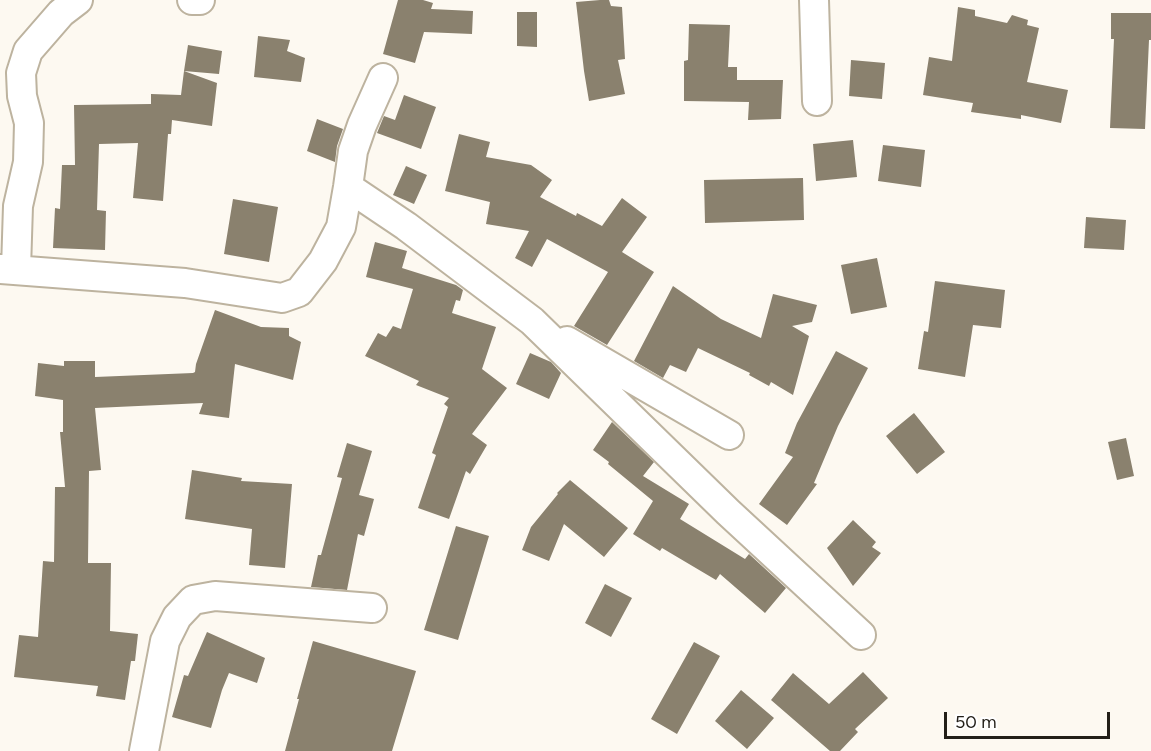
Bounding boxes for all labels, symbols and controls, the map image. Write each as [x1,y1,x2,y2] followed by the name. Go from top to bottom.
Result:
[947,700,1114,738] scale bar
[955,711,997,733] text: 50 m

